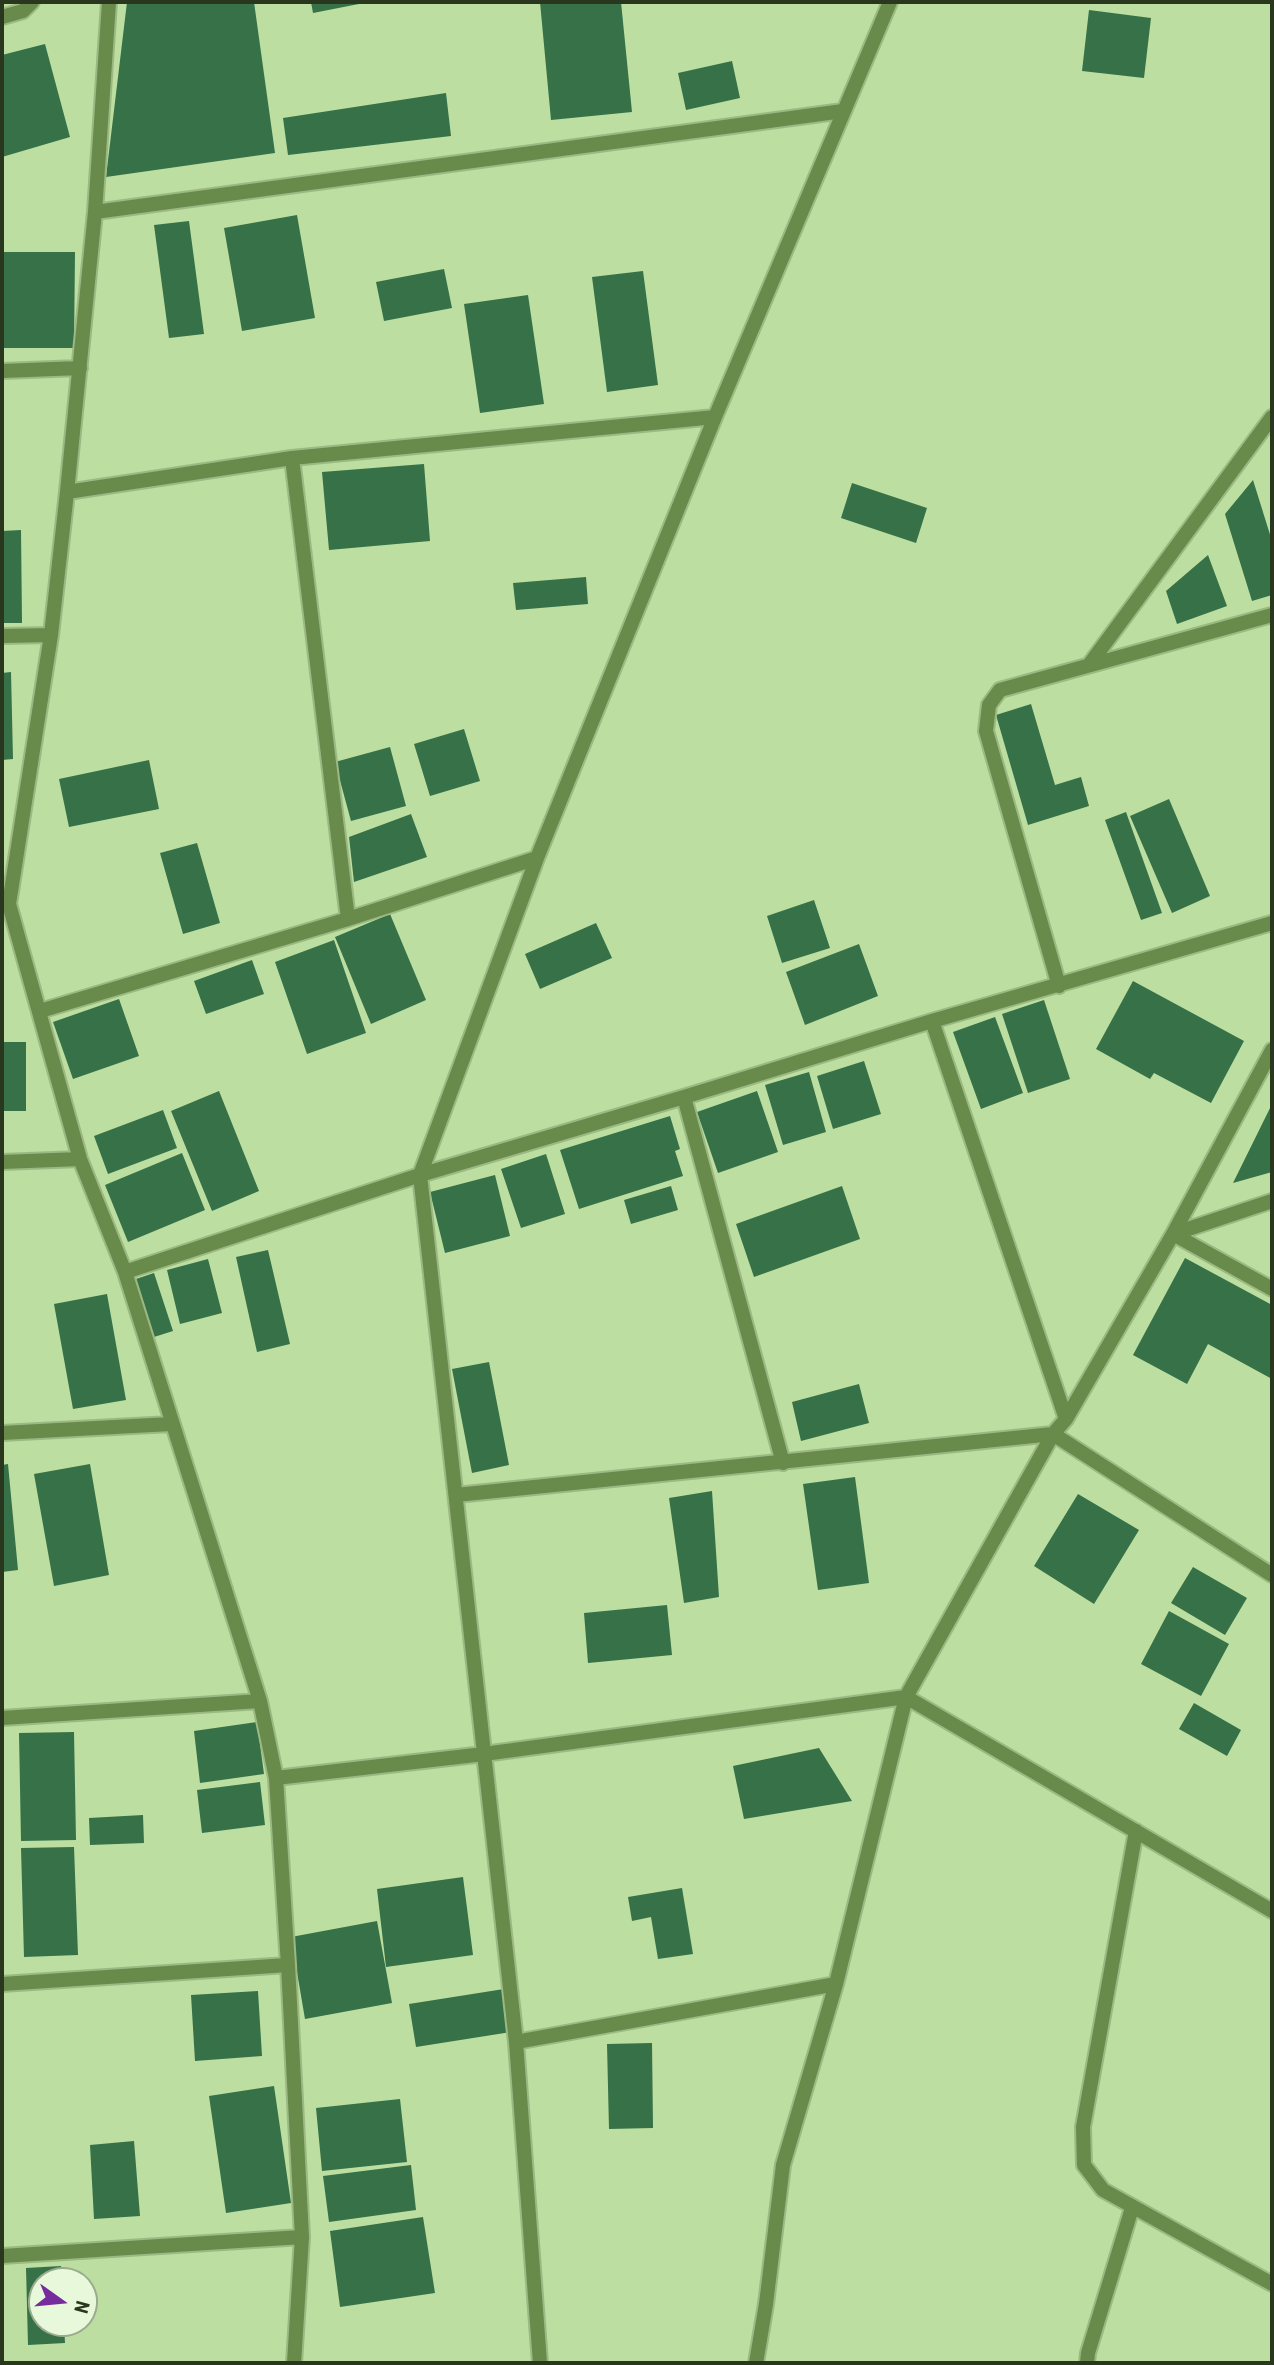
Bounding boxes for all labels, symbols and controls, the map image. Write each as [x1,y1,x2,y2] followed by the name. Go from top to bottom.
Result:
[28,2267,98,2337] north arrow
[69,2298,94,2316] text: N

